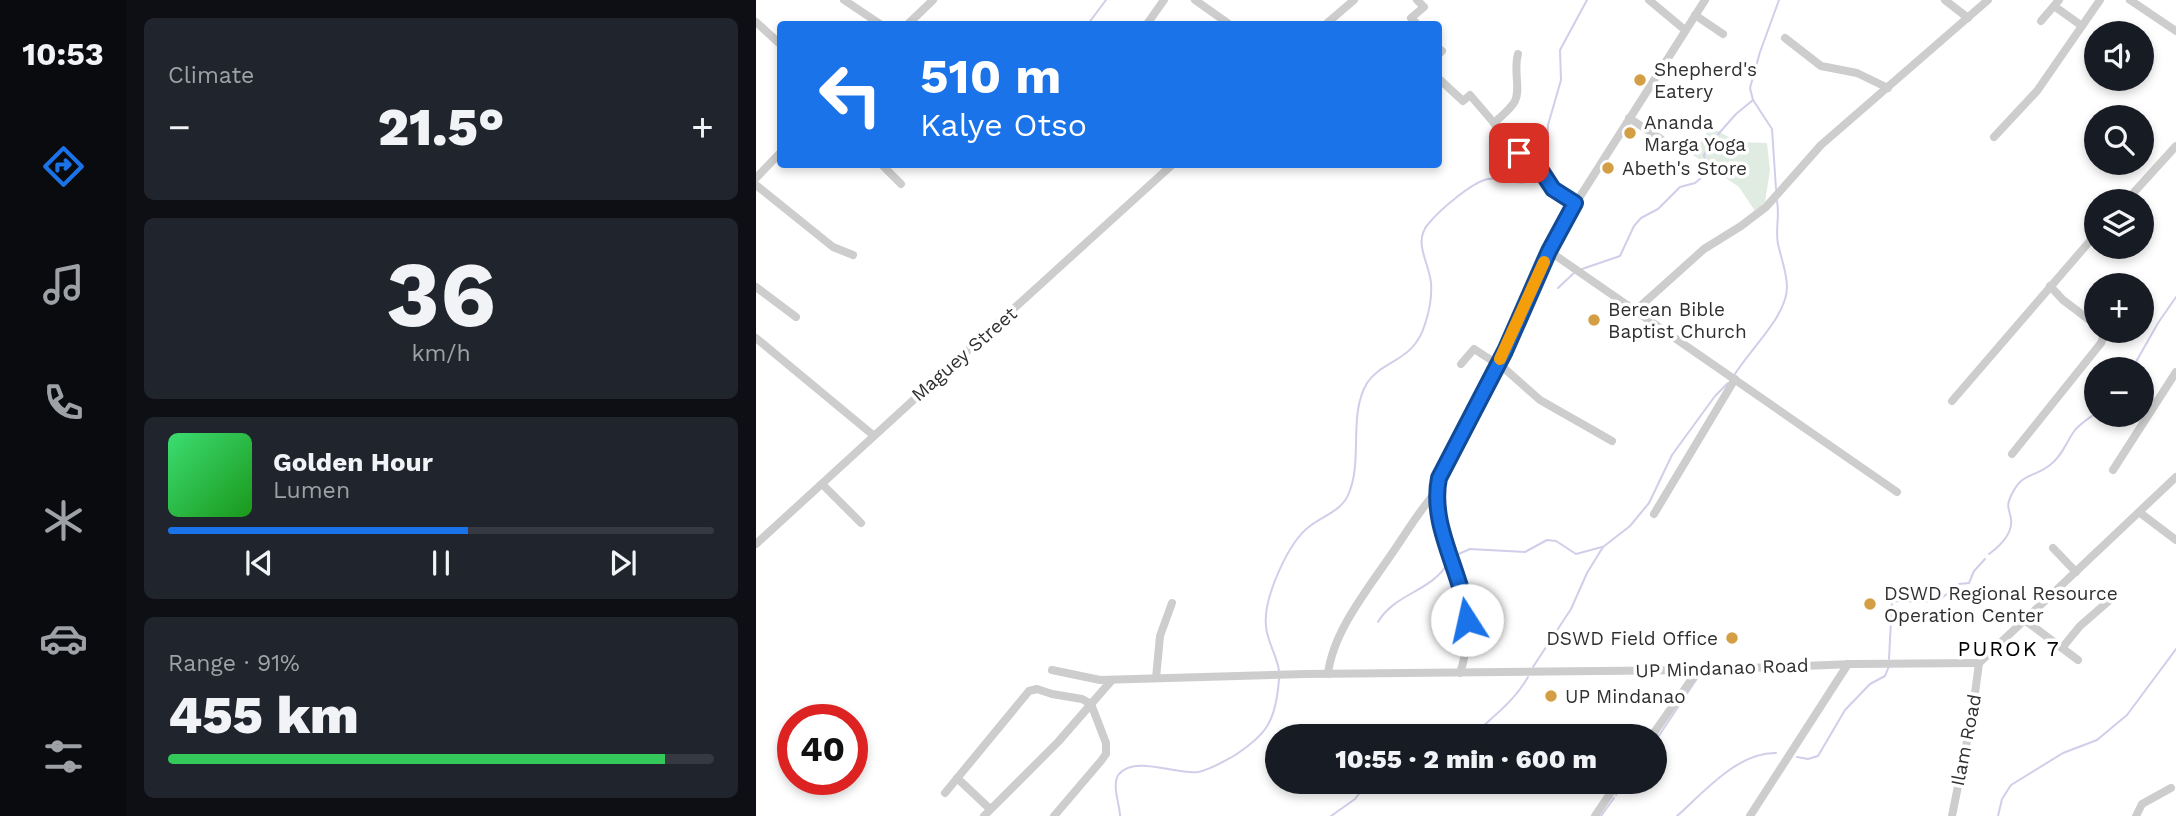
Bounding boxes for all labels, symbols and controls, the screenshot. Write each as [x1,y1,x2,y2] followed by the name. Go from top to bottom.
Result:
[2084,21,2154,427] map controls
[2084,21,2154,91] button: sound
[22,35,104,73] text: 10:53
[920,47,1061,105] text: 510 m
[805,49,896,140] icon: left
[1654,58,1757,103] place label: Shepherd's Eatery
[168,62,254,89] text: Climate
[1632,72,1648,88] marker: Shepherd's Eatery
[378,97,504,158] text: 21.5°
[168,105,191,149] text: −
[691,105,714,149] text: +
[2084,105,2154,175] button: search
[920,106,1087,144] text: Kalye Otso
[1644,111,1746,156] place label: Ananda Marga Yoga
[1489,123,1549,183] pin
[1622,125,1638,141] marker: Ananda Marga Yoga
[1500,134,1538,172] icon: arrive
[39,142,88,191] icon: directions
[1622,157,1747,180] place label: Abeth's Store
[1600,160,1616,176] marker: Abeth's Store
[2084,189,2154,259] button: layers
[386,241,496,348] text: 36
[39,260,88,309] icon: music
[2084,273,2154,343] button: +
[1608,298,1747,343] place label: Berean Bible Baptist Church
[907,302,1021,406] street label: Maguey Street
[1586,312,1602,328] marker: Berean Bible Baptist Church
[411,340,471,367] text: km/h
[2084,357,2154,427] button: −
[39,378,88,427] icon: phone
[273,447,433,477] text: Golden Hour
[273,477,350,504] text: Lumen
[39,496,88,545] icon: climate
[240,544,278,582] icon: previous
[422,544,460,582] icon: pause
[604,544,642,582] icon: next
[1884,582,2118,627] place label: DSWD Regional Resource Operation Center
[1430,583,1504,657] position arrow
[1862,596,1878,612] marker: DSWD Regional Resource Operation Center
[39,614,88,663] icon: car
[1546,627,1718,650] place label: DSWD Field Office
[1724,630,1740,646] marker: DSWD Field Office
[1958,636,2060,661] district label: PUROK 7
[168,650,300,677] text: Range · 91%
[1635,653,1809,683] street label: UP Mindanao Road
[168,685,359,746] text: 455 km
[1565,685,1686,708] place label: UP Mindanao
[1543,688,1559,704] marker: UP Mindanao
[1946,692,1986,788] street label: Ilam Road
[777,704,868,795] speed limit sign: 40
[39,732,88,781] icon: filters
[1335,744,1597,774] text: 10:55 · 2 min · 600 m

